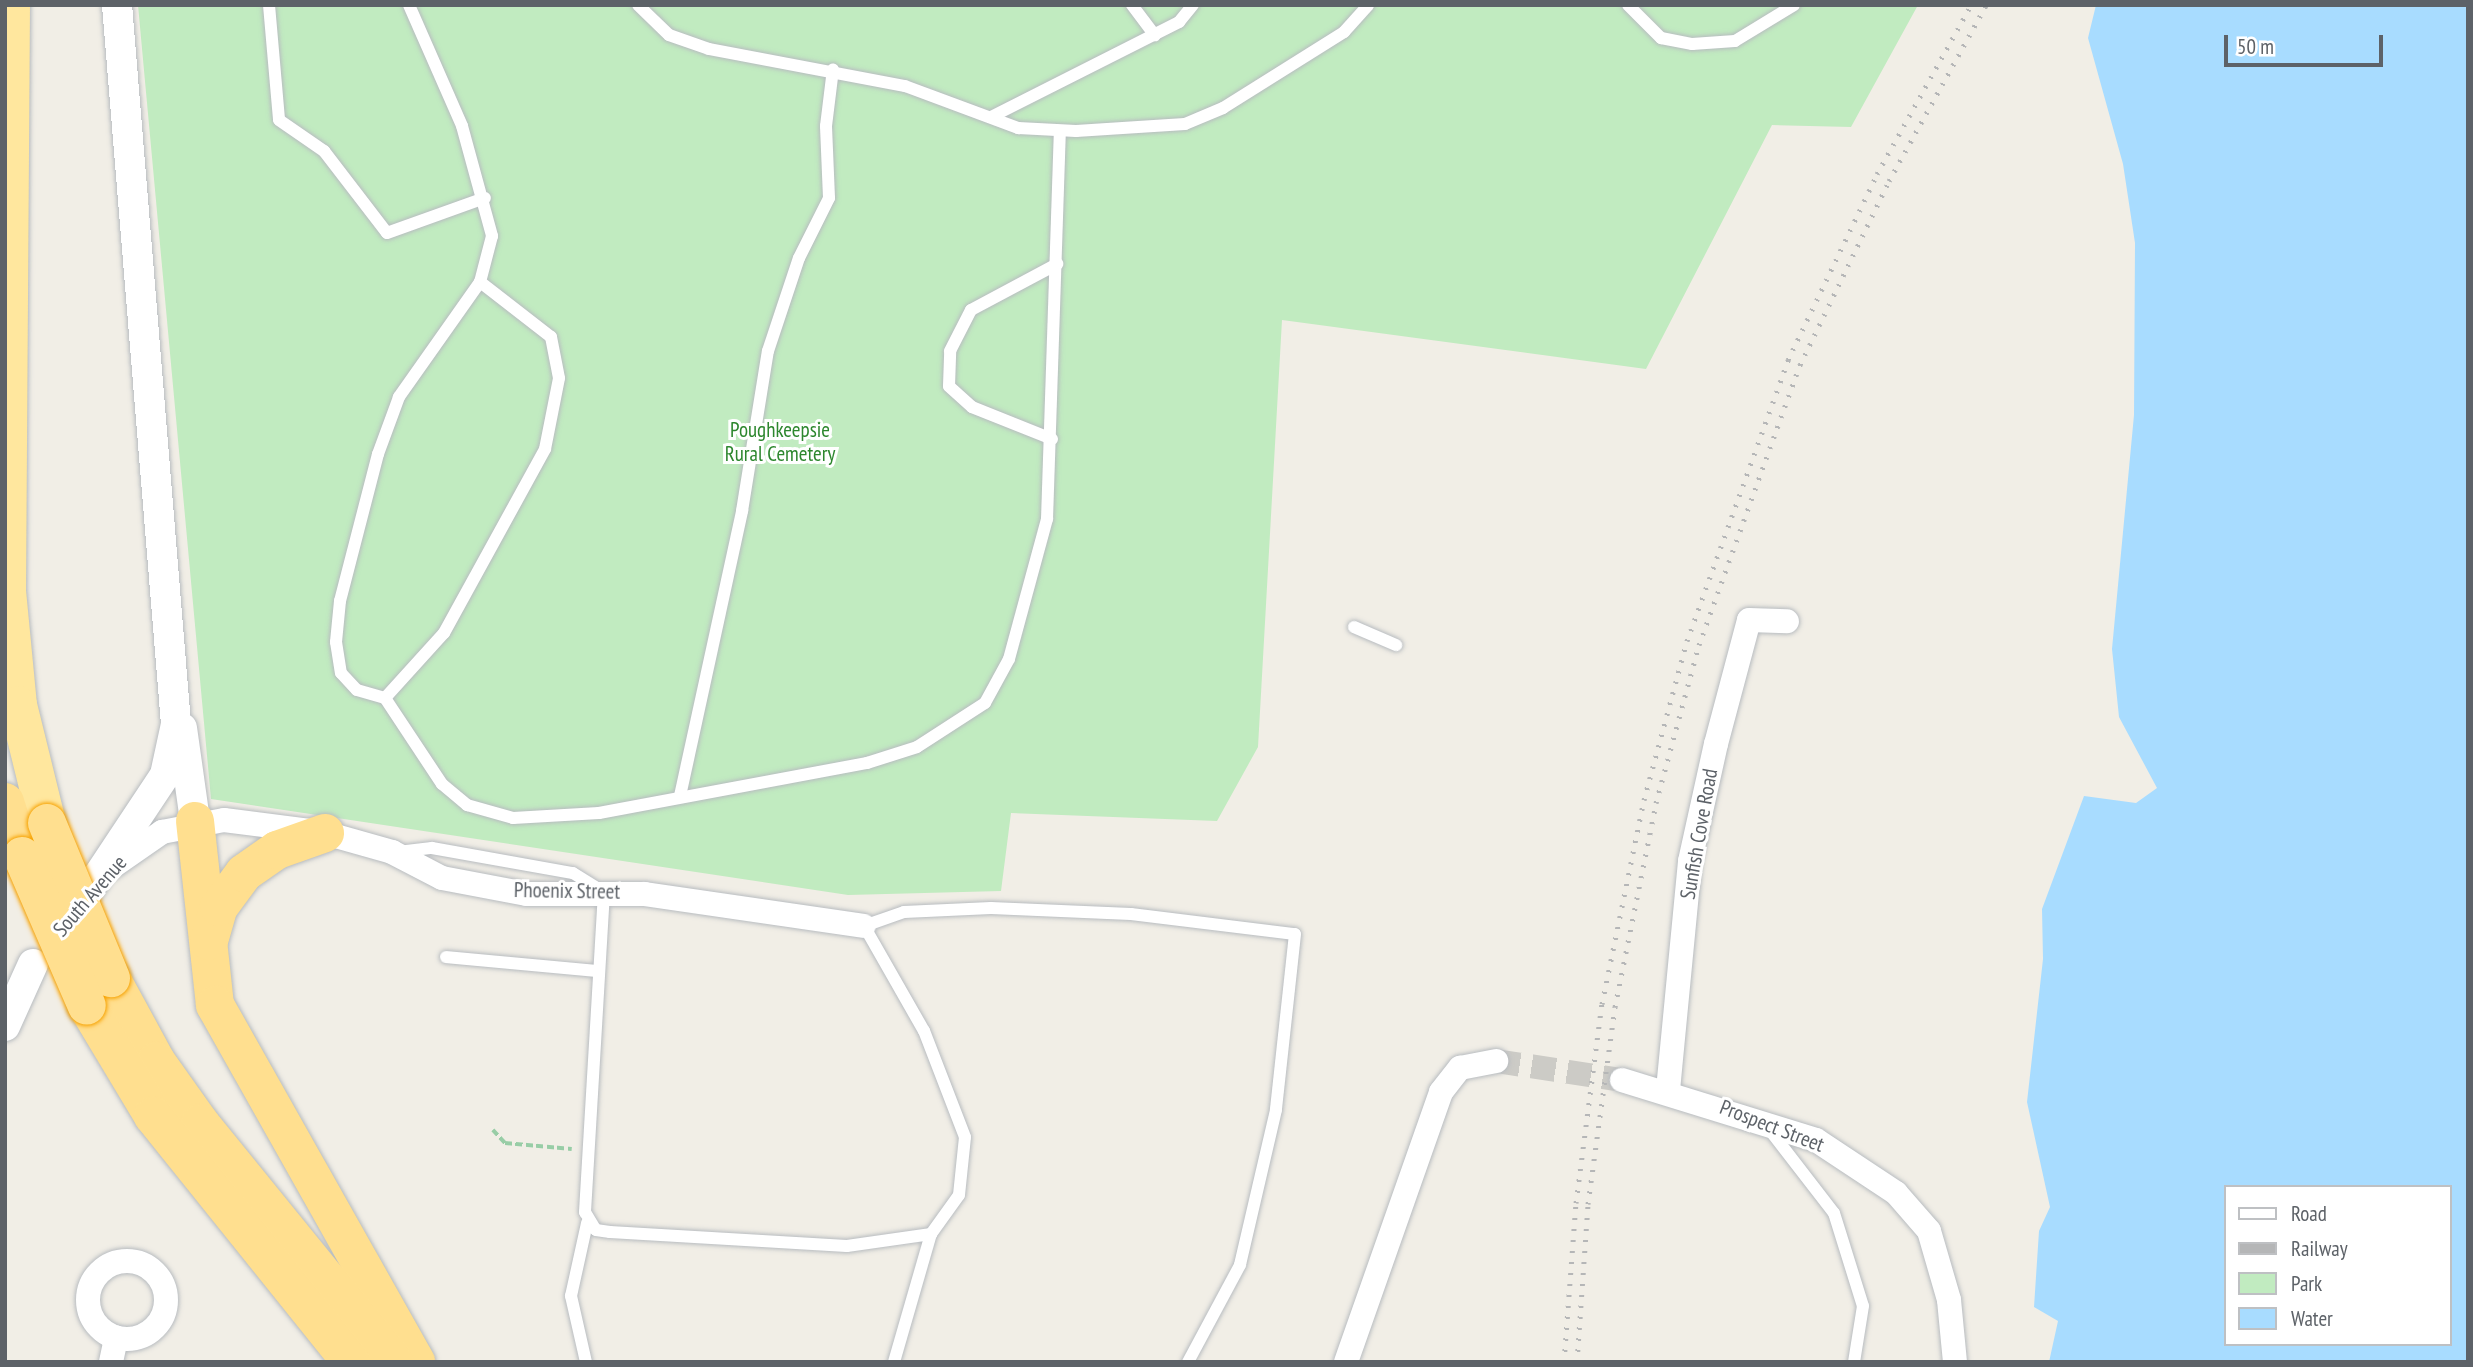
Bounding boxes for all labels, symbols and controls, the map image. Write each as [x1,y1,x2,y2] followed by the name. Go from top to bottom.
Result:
[2228,21,2387,65] scale bar
[2237,33,2274,60] text: 50 m
[725,417,835,467] park label: Poughkeepsie Rural Cemetery
[1675,767,1723,901] street label: Sunfish Cove Road
[48,850,132,942] street label: South Avenue
[513,877,621,905] street label: Phoenix Street
[1716,1095,1828,1157] street label: Prospect Street
[2224,1185,2452,1346] legend
[2291,1200,2327,1227] text: Road
[2291,1235,2348,1262] text: Railway
[2291,1270,2322,1297] text: Park
[2291,1305,2333,1332] text: Water

